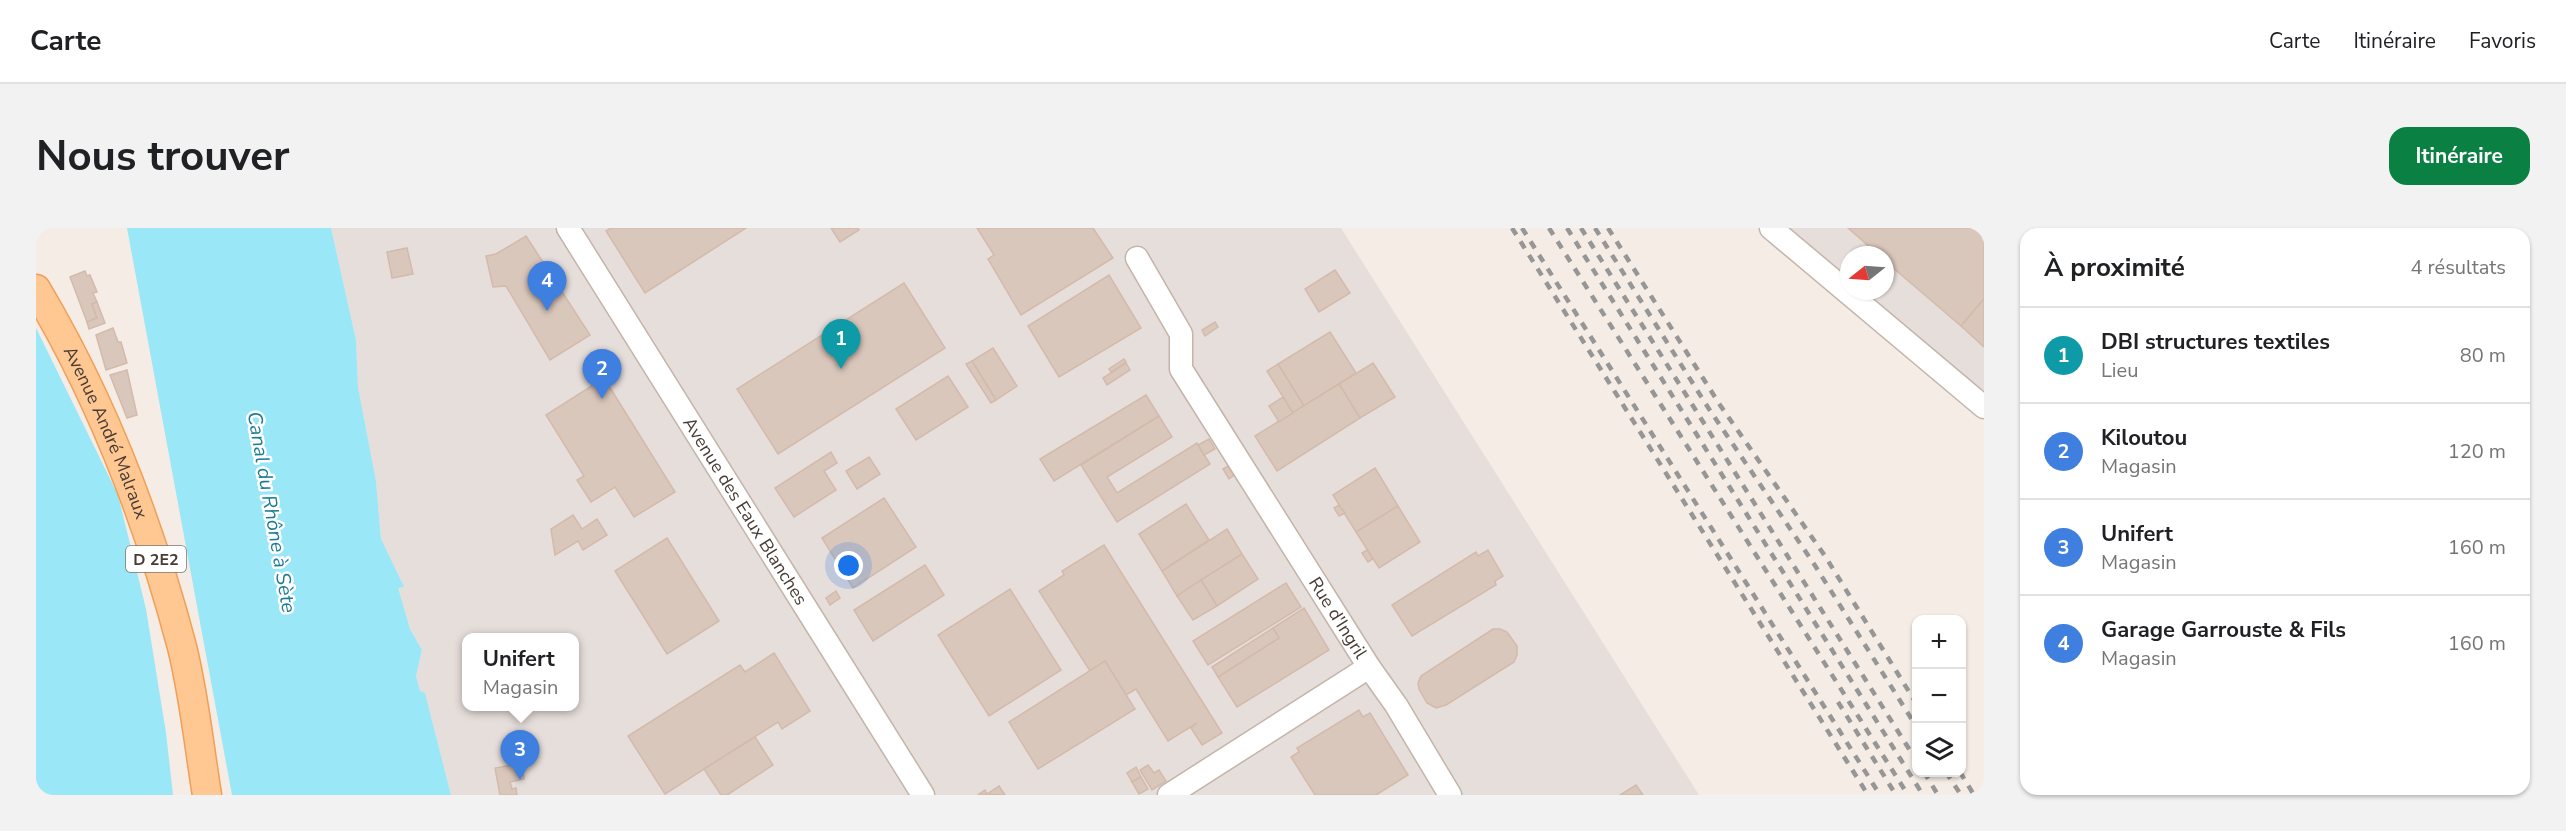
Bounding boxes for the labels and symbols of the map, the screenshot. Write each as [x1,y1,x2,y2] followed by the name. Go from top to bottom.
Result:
[1840,246,1894,300] north arrow
[528,262,566,311] pin: 4
[822,320,860,369] pin: 1
[58,342,154,523] street label: Avenue André Malraux
[582,350,622,399] pin: 2
[241,409,303,615] water label: Canal du Rhône à Sète
[677,413,813,610] street label: Avenue des Eaux Blanches
[126,546,186,572] road number: D 2E2
[834,551,863,580] your location
[1303,572,1373,664] street label: Rue d'Ingril
[500,730,540,780] pin: 3

